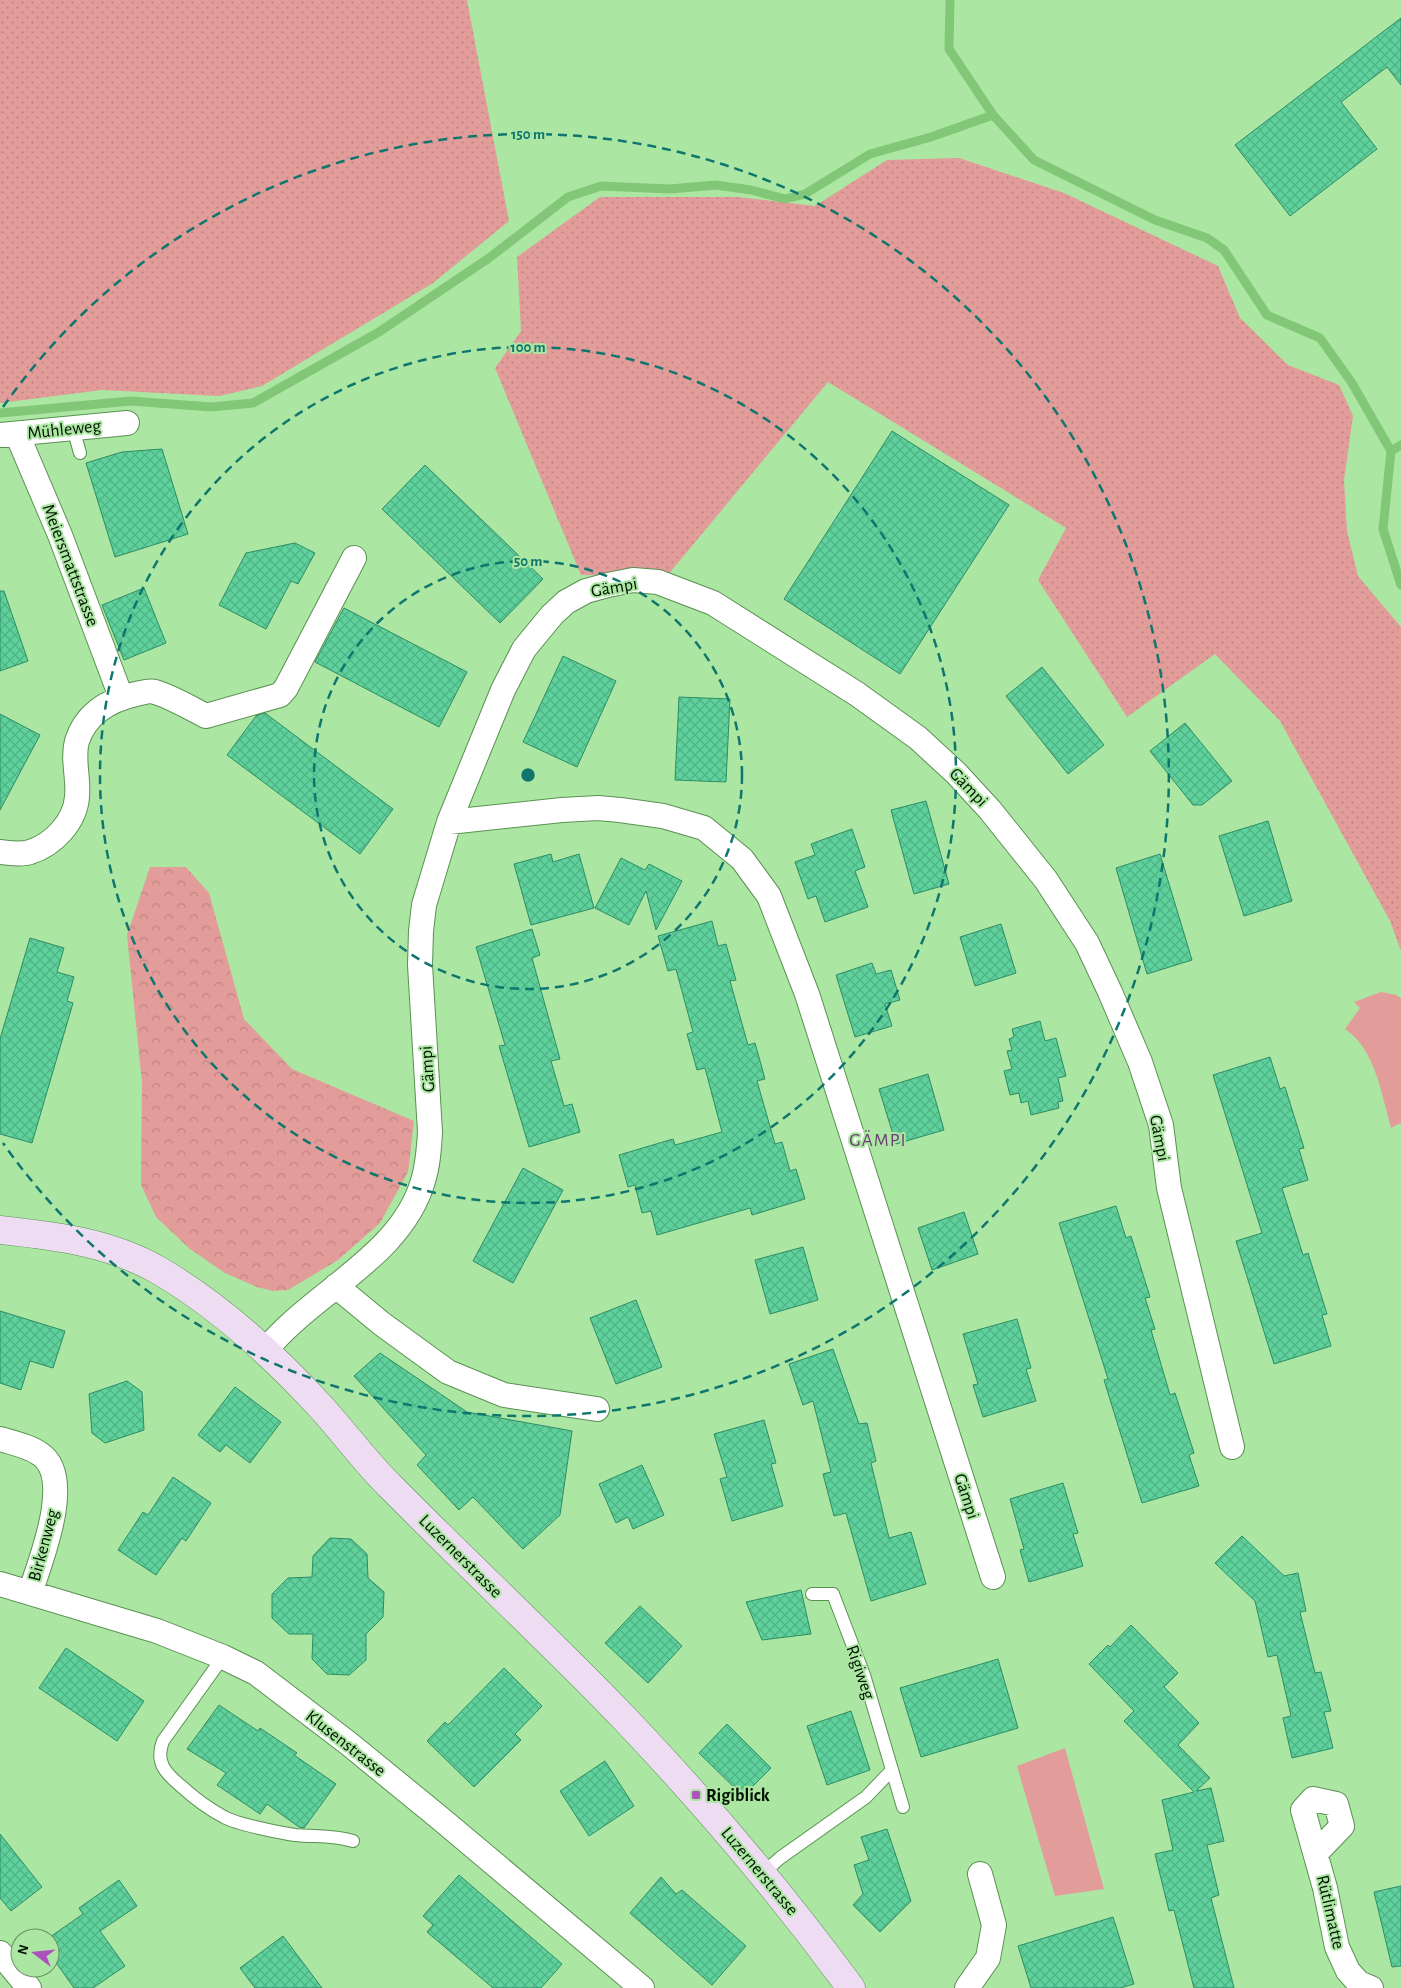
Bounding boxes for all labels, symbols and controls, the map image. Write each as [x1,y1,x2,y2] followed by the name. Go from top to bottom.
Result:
[511,127,545,142] text: 150 m
[510,340,546,355] text: 100 m
[26,417,102,443] street label: Mühleweg
[38,502,102,629] street label: Meiersmattstrasse
[514,554,542,569] text: 50 m
[590,575,639,601] street label: Gämpi
[946,765,991,811] street label: Gämpi
[519,766,537,784] centre of rings
[417,1045,439,1093] street label: Gämpi
[1146,1114,1172,1163] street label: Gämpi
[849,1130,907,1150] district label: GÄMPI
[950,1471,982,1521] street label: Gämpi
[26,1507,62,1583] street label: Birkenweg
[415,1512,505,1602] street label: Luzernerstrasse
[842,1643,878,1702] street label: Rigiweg
[302,1707,389,1780] street label: Klusenstrasse
[706,1787,770,1805] place label: Rigiblick
[690,1789,702,1801] marker: Rigiblick
[717,1824,801,1919] street label: Luzernerstrasse
[1313,1873,1347,1951] street label: Rütlimatte
[10,1928,60,1978] north arrow
[15,1943,32,1956] text: N

